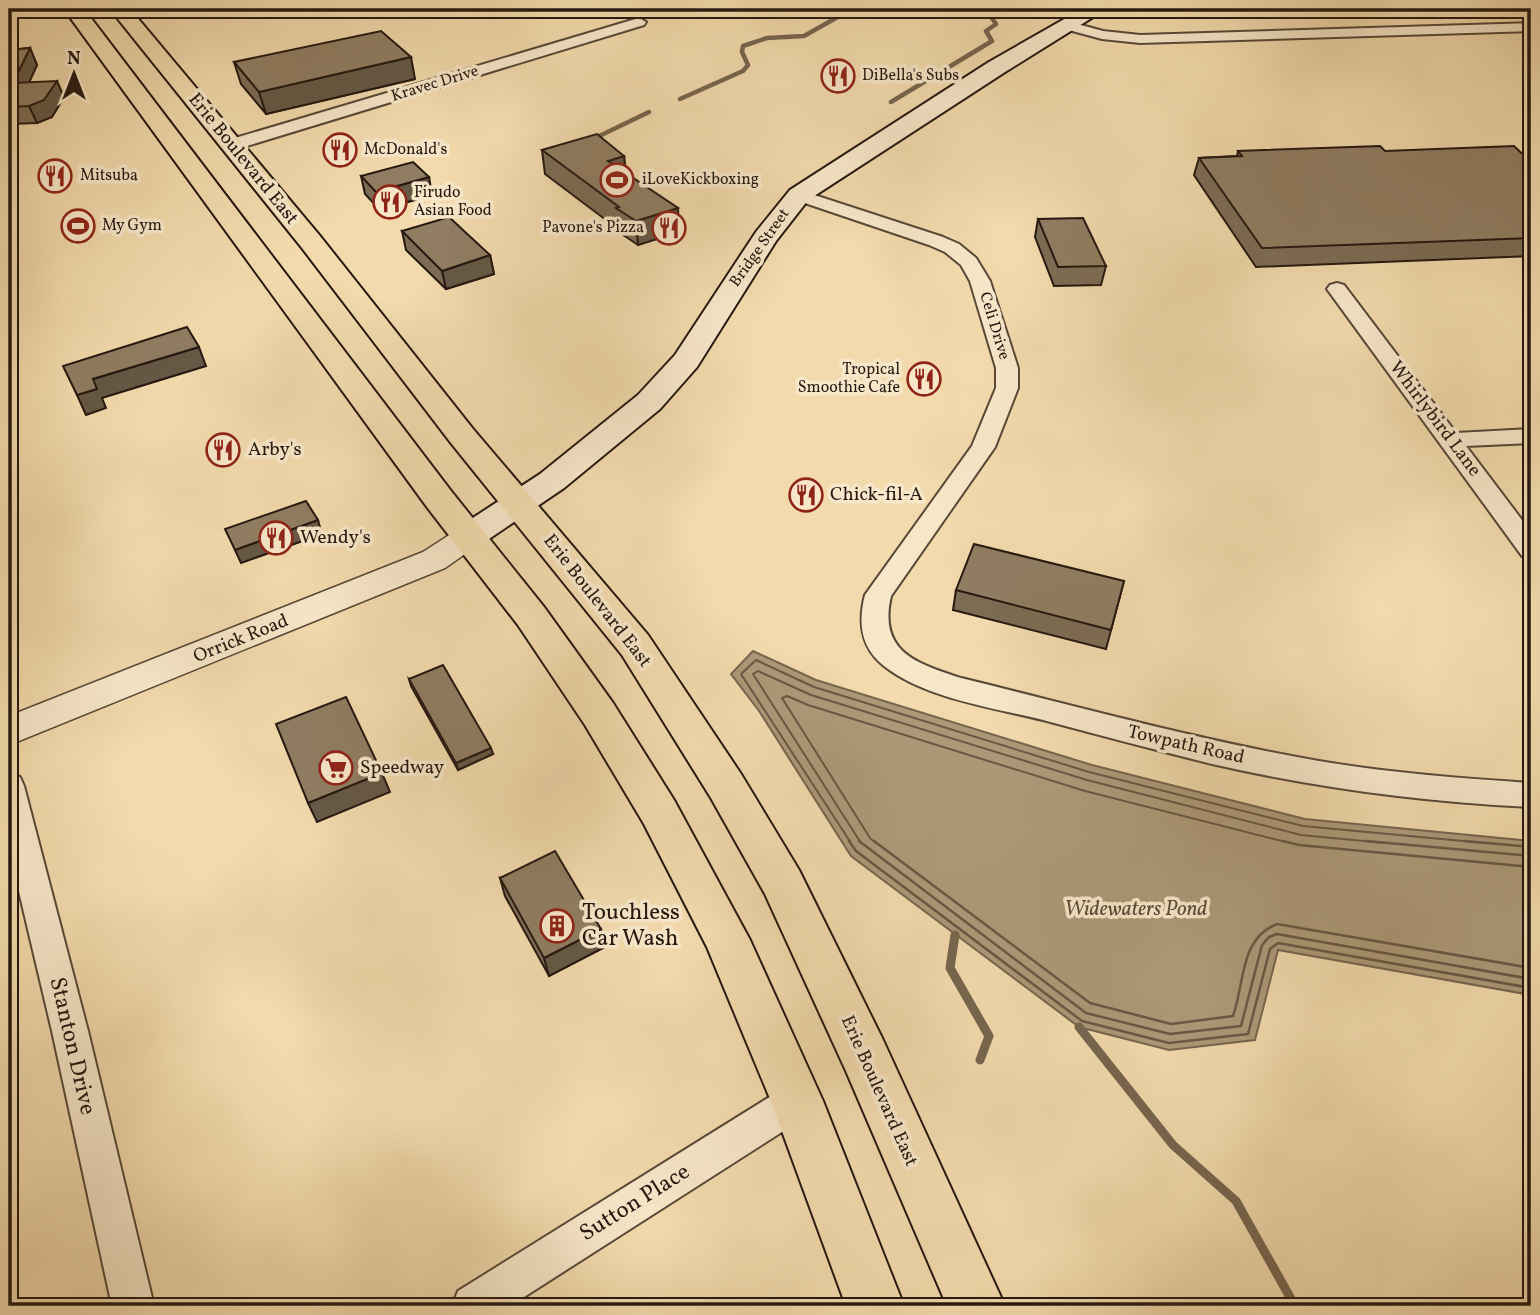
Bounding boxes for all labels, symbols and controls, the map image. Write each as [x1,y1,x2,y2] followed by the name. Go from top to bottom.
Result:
[38,38,108,108] north arrow
[67,46,81,72] text: N
[819,57,857,95] restaurant icon: DiBella's Subs
[389,60,481,108] street label: Kravec Drive
[862,65,959,87] place label: DiBella's Subs
[182,88,305,231] street label: Erie Boulevard East
[321,131,359,169] restaurant icon: McDonald's
[364,139,447,161] place label: McDonald's
[36,157,74,195] restaurant icon: Mitsuba
[598,161,636,199] sports icon: iLoveKickboxing
[80,165,138,187] place label: Mitsuba
[642,169,759,191] place label: iLoveKickboxing
[414,182,492,222] place label: Firudo Asian Food
[371,183,409,221] restaurant icon: Firudo Asian Food
[725,204,795,292] street label: Bridge Street
[59,207,97,245] sports icon: My Gym
[650,209,688,247] restaurant icon: Pavone's Pizza
[102,215,162,237] place label: My Gym
[542,217,644,239] place label: Pavone's Pizza
[973,289,1015,363] street label: Celi Drive
[1383,356,1487,482] street label: Whirlybird Lane
[798,359,900,399] place label: Tropical Smoothie Cafe
[905,360,943,398] restaurant icon: Tropical Smoothie Cafe
[204,431,242,469] restaurant icon: Arby's
[248,437,302,463] place label: Arby's
[787,476,825,514] restaurant icon: Chick-fil-A
[830,482,923,508] place label: Chick-fil-A
[257,519,295,557] restaurant icon: Wendy's
[300,525,371,551] place label: Wendy's
[537,529,658,673] street label: Erie Boulevard East
[189,608,293,670] street label: Orrick Road
[1125,719,1247,771] street label: Towpath Road
[317,749,355,787] supermarket icon: Speedway
[360,755,444,781] place label: Speedway
[1065,895,1207,924] water label: Widewaters Pond
[582,897,680,955] place label: Touchless Car Wash
[538,907,576,945] building icon: Touchless Car Wash
[41,974,103,1118] street label: Stanton Drive
[834,1011,924,1171] street label: Erie Boulevard East
[574,1156,696,1250] street label: Sutton Place

